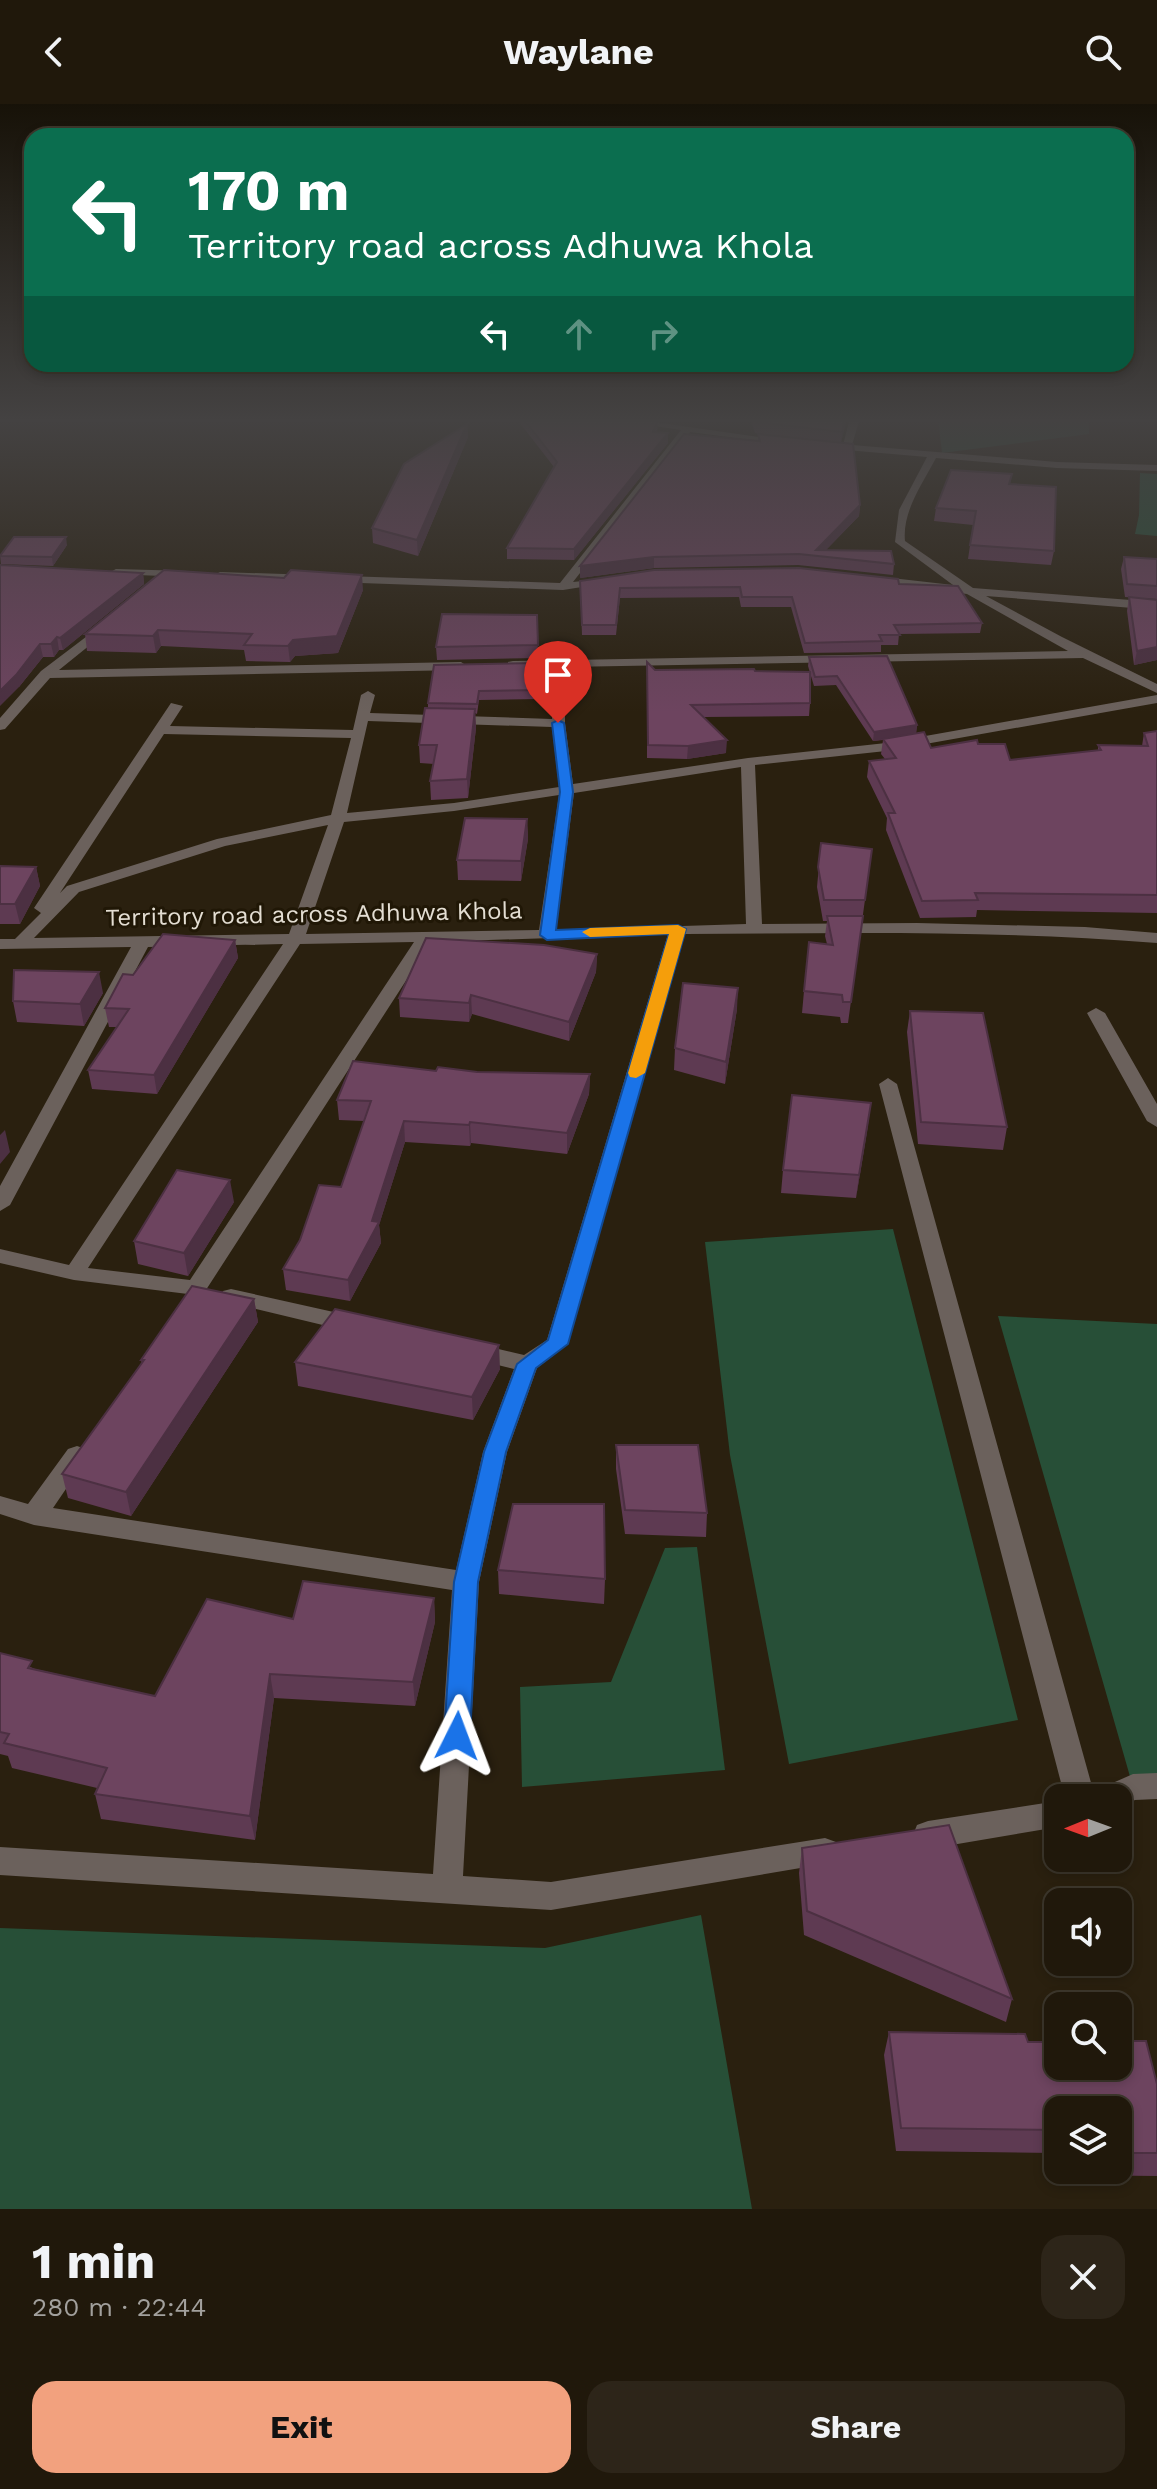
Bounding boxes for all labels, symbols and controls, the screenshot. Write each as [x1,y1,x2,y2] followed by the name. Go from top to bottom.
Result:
[32,30,76,74] icon: back
[1081,30,1125,74] icon: search
[503,31,654,73] text: Waylane
[188,158,350,224] text: 170 m
[56,160,160,264] icon: left
[188,225,814,267] text: Territory road across Adhuwa Khola
[473,312,517,356] icon: left
[557,312,601,356] icon: ahead
[641,312,685,356] icon: right
[524,641,592,723] pin
[536,653,580,697] icon: arrive
[105,896,523,932] street label: Territory road across Adhuwa Khola
[415,1694,499,1778] position arrow
[1044,1784,1132,1872] north arrow
[1044,1784,1132,2184] map controls
[1044,1888,1132,1976] button: sound
[1044,1992,1132,2080] button: search
[1044,2096,1132,2184] button: layers
[32,2233,155,2290] text: 1 min
[1041,2235,1125,2319] button: close
[32,2292,206,2322] text: 280 m · 22:44
[32,2381,571,2473] button: Exit
[587,2381,1125,2473] button: Share

